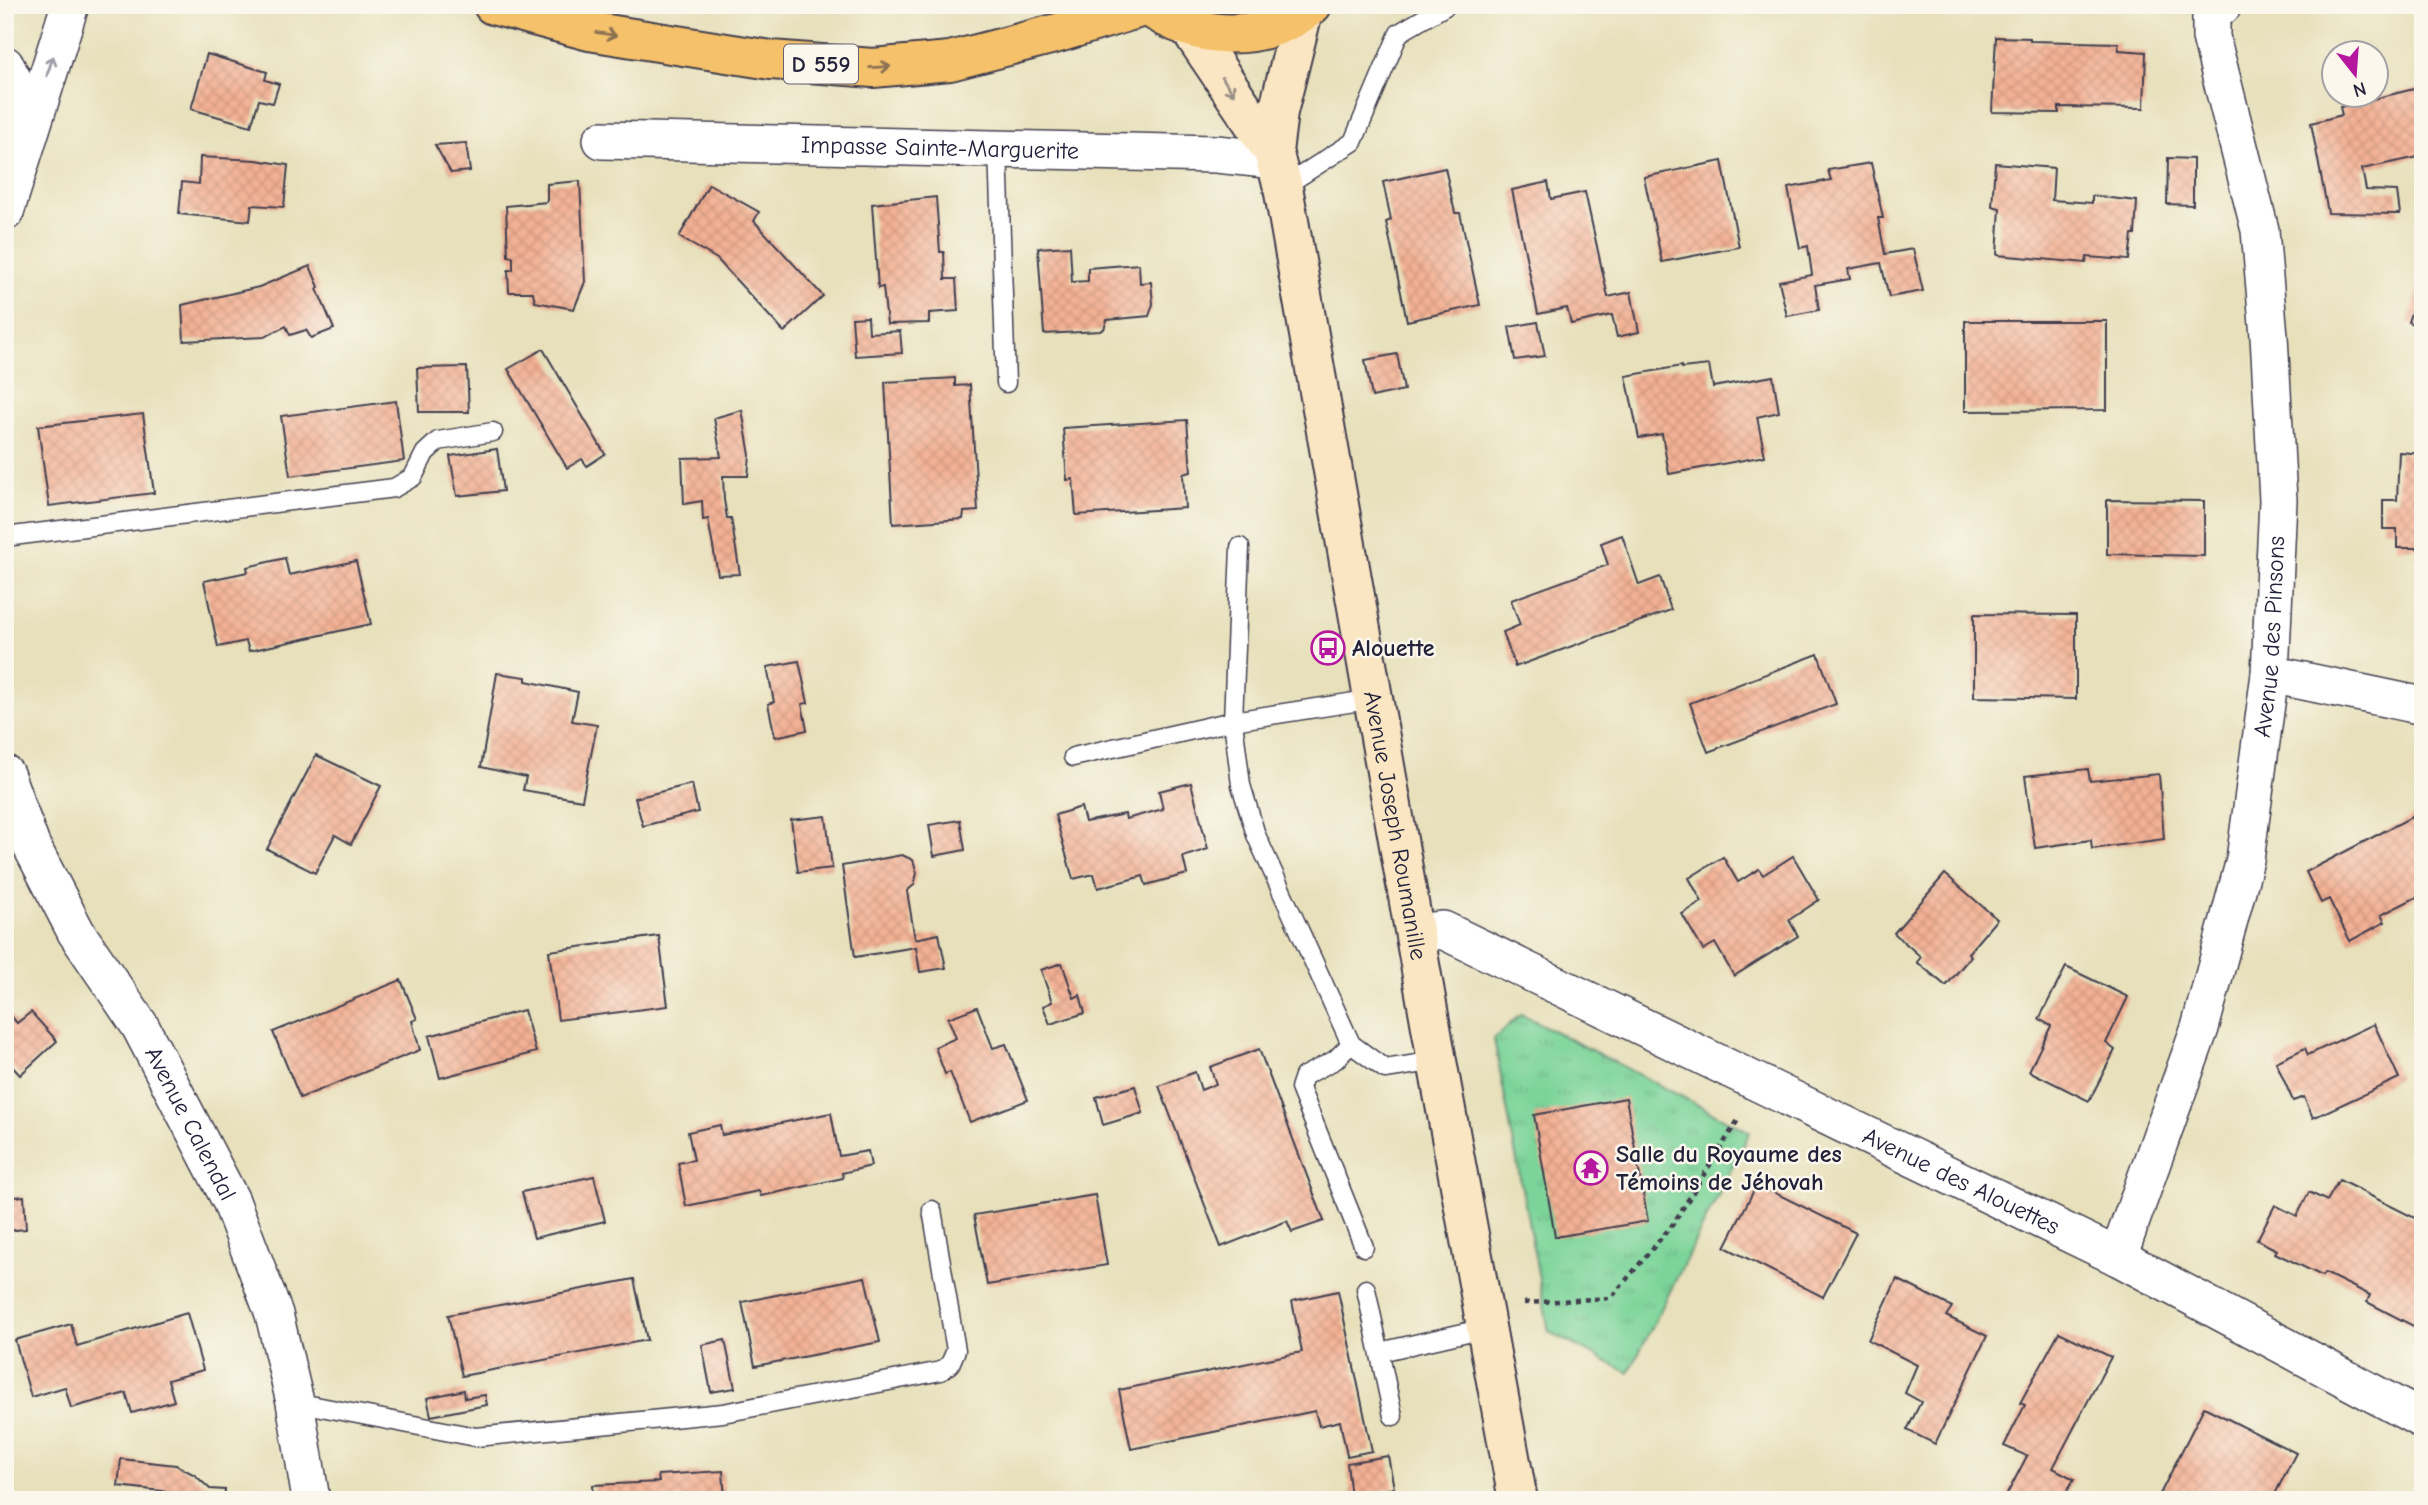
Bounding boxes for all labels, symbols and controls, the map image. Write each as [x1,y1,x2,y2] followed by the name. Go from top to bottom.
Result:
[594,28,617,41] one-way arrow
[2320,38,2390,108] north arrow
[784,44,858,83] road number: D 559
[45,56,58,78] one-way arrow
[869,60,891,73] one-way arrow
[1221,76,1235,95] one-way arrow
[2351,77,2369,102] text: N
[801,131,1079,165] street label: Impasse Sainte-Marguerite
[2248,535,2290,739] street label: Avenue des Pinsons
[1309,629,1347,667] bus stop icon: Alouette
[1352,634,1435,662] place label: Alouette
[1358,689,1433,962] street label: Avenue Joseph Roumanille
[139,1042,242,1205] street label: Avenue Calendal
[1858,1122,2064,1241] street label: Avenue des Alouettes
[1616,1140,1842,1196] place label: Salle du Royaume des Témoins de Jéhovah
[1572,1149,1610,1187] temple icon: Salle du Royaume des Témoins de Jéhovah

